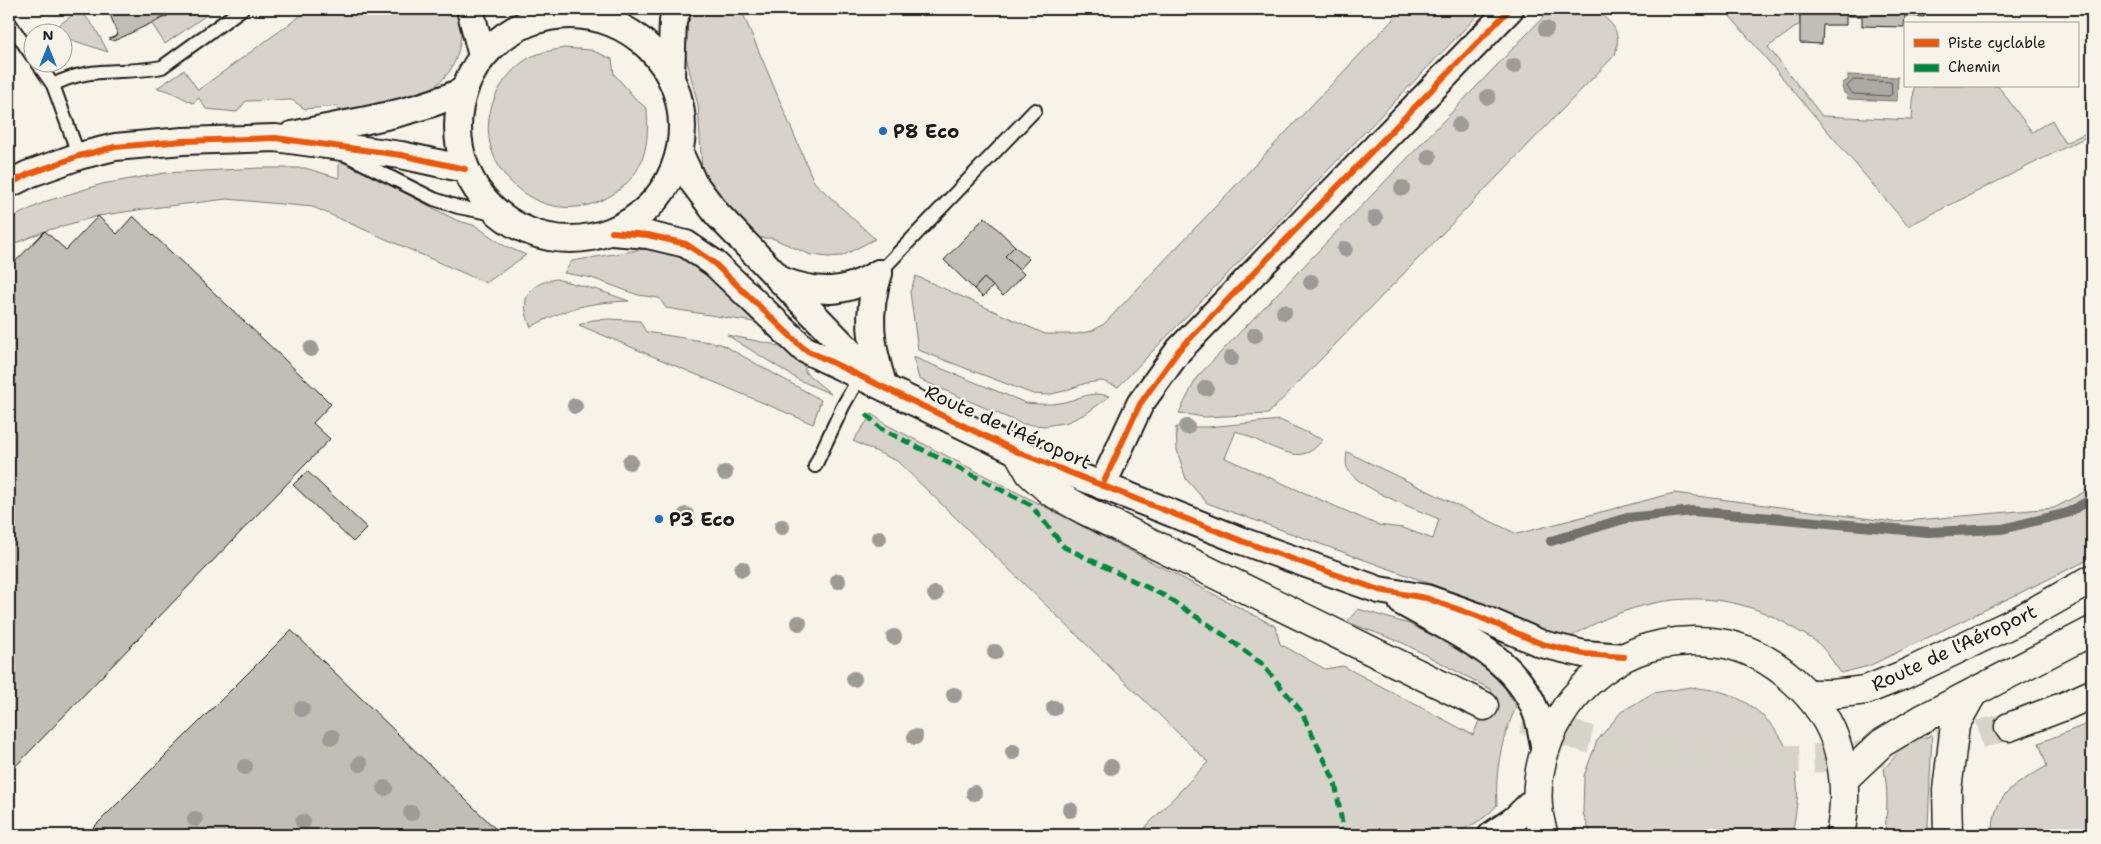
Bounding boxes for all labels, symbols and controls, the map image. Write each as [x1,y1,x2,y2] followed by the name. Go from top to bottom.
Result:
[22,22,72,72] north arrow
[1904,22,2078,88] legend
[42,26,54,44] text: N
[1948,33,2046,53] text: Piste cyclable
[1948,57,2001,77] text: Chemin
[893,119,959,144] place label: P8 Eco
[877,125,889,137] marker: P8 Eco
[921,379,1095,475] street label: Route de l'Aéroport
[669,507,735,532] place label: P3 Eco
[653,513,665,525] marker: P3 Eco
[1867,599,2041,697] street label: Route de l'Aéroport

